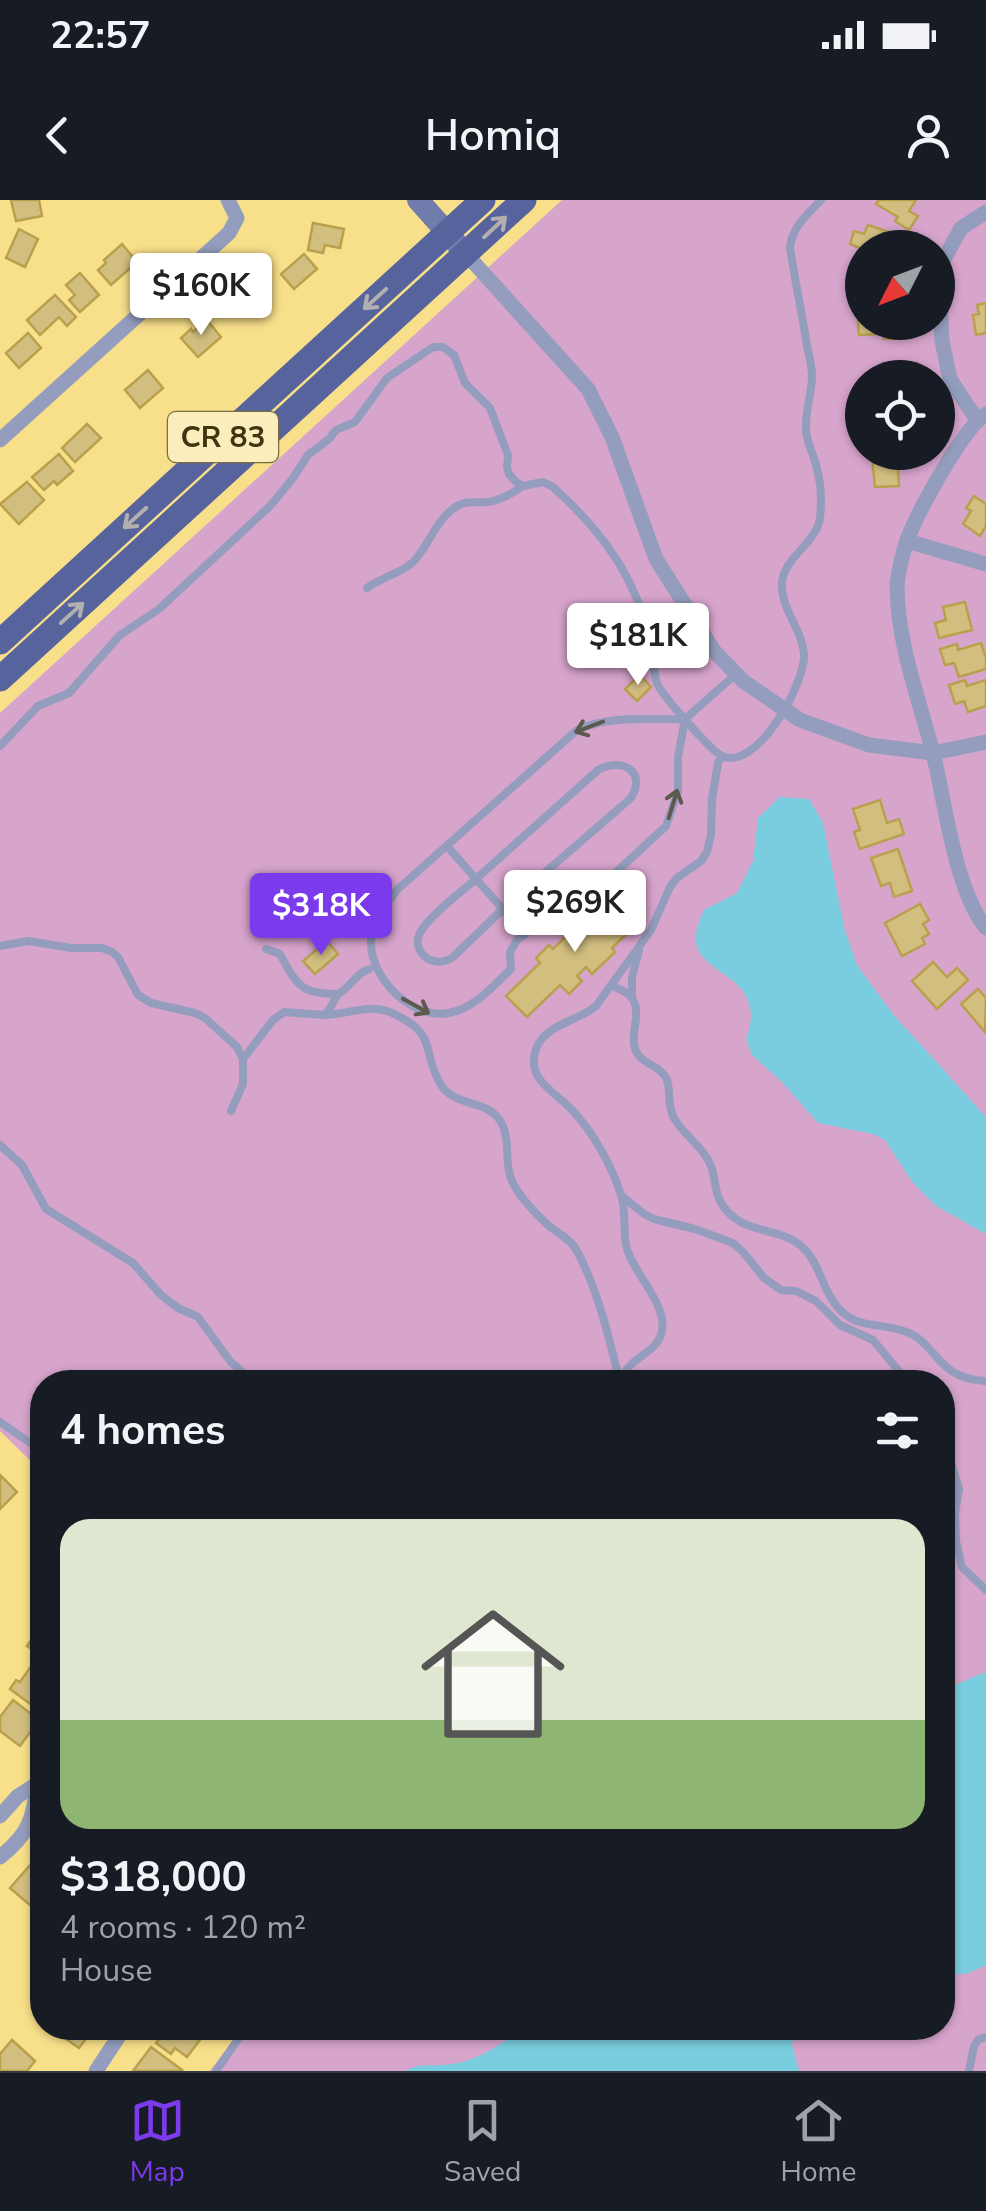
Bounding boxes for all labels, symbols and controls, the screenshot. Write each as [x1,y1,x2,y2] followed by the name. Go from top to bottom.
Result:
[50,10,151,61] text: 22:57
[425,105,561,166] text: Homiq
[30,108,85,163] icon: back
[901,108,956,163] icon: person
[482,216,507,239] one-way arrow
[845,230,955,340] north arrow
[845,230,955,470] map controls
[131,253,271,338] pin: $160K
[152,264,250,307] text: $160K
[363,287,388,310] one-way arrow
[845,360,955,470] button: locate
[168,412,278,462] road number: CR 83
[123,506,148,529] one-way arrow
[59,602,84,625] one-way arrow
[568,603,708,688] pin: $181K
[589,614,687,657] text: $181K
[574,720,605,738] one-way arrow
[665,788,683,820] one-way arrow
[505,870,645,955] pin: $269K
[251,873,391,958] pin: $318K
[526,881,624,924] text: $269K
[272,884,370,927] text: $318K
[401,996,430,1016] one-way arrow
[60,1402,225,1459] text: 4 homes
[870,1403,925,1458] icon: filters
[403,1584,583,1764] icon: home
[60,1849,247,1906] text: $318,000
[60,1906,306,1949] text: 4 rooms · 120 m²
[60,1949,153,1992] text: House
[130,2093,185,2191] tab: Map
[444,2093,521,2191] tab: Saved
[781,2093,856,2191] tab: Home

